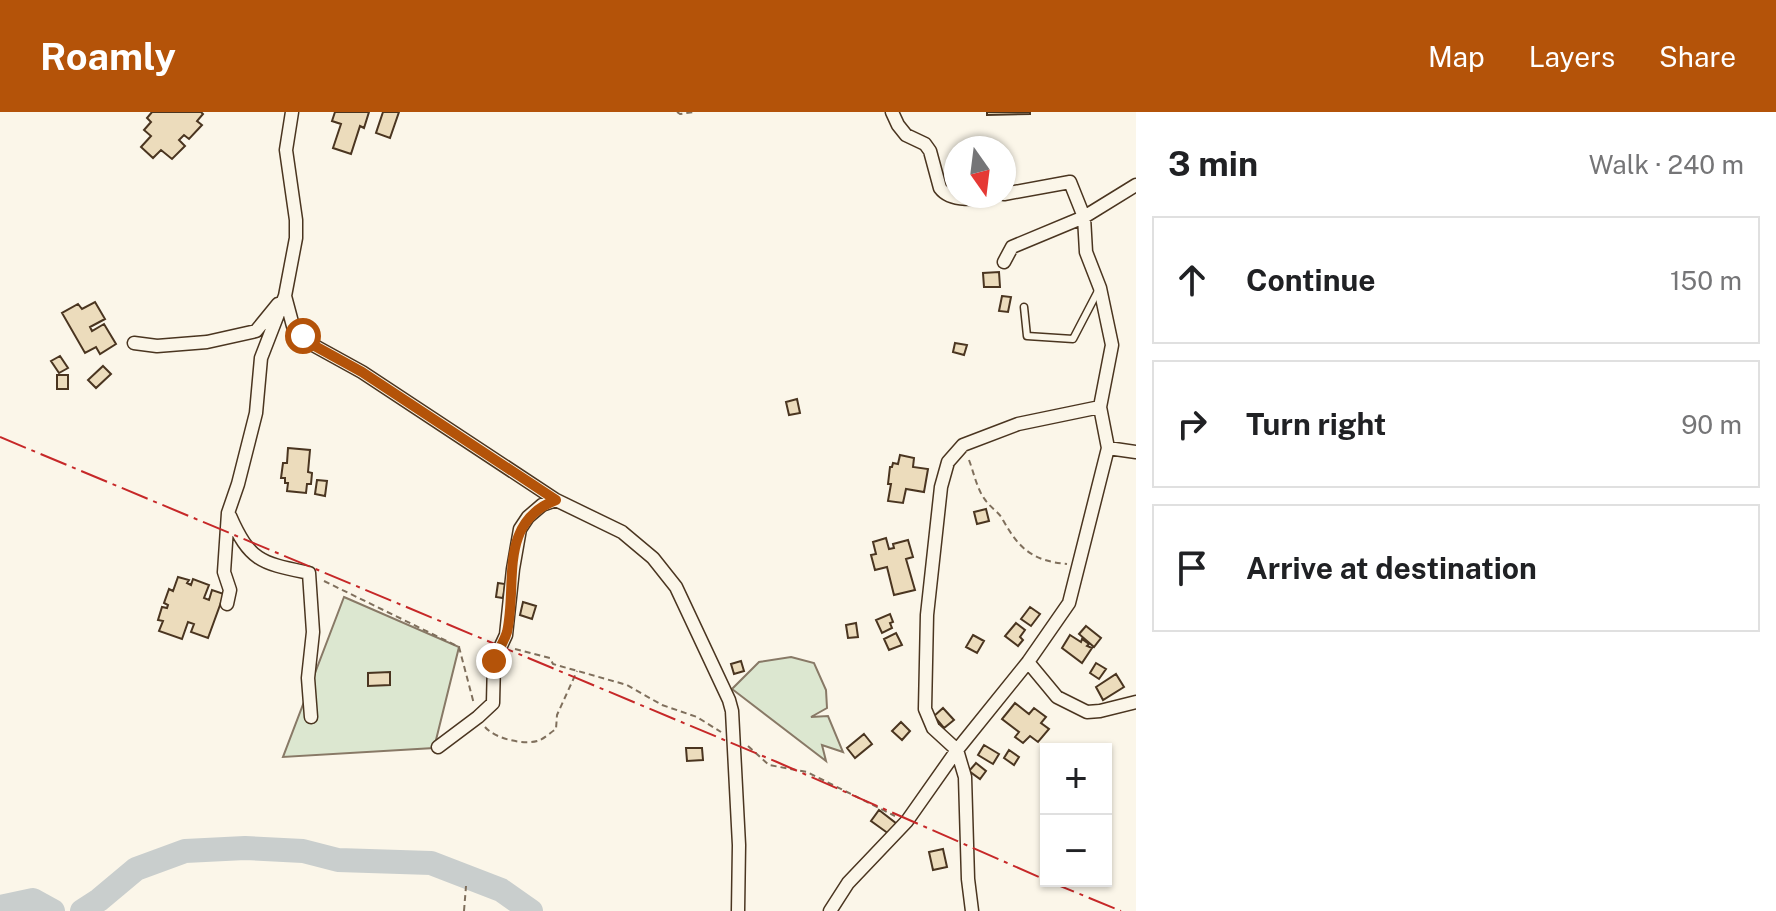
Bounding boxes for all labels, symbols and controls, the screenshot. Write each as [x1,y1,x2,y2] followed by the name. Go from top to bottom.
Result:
[40,34,176,79] text: Roamly
[1428,40,1485,73] text: Map
[1529,40,1615,73] text: Layers
[1659,40,1736,73] text: Share
[944,136,1016,208] north arrow
[1168,144,1258,184] text: 3 min
[1589,149,1744,180] text: Walk · 240 m
[1170,258,1214,302] icon: ahead
[1246,262,1376,298] text: Continue
[1670,265,1742,296] text: 150 m
[285,318,321,354] route start
[1170,402,1214,446] icon: right
[1246,406,1386,442] text: Turn right
[1681,409,1742,440] text: 90 m
[1170,546,1214,590] icon: arrive
[1246,550,1537,586] text: Arrive at destination
[476,643,512,679] route end
[1040,743,1112,887] map controls
[1040,743,1112,815] button: +
[1040,815,1112,887] button: −

